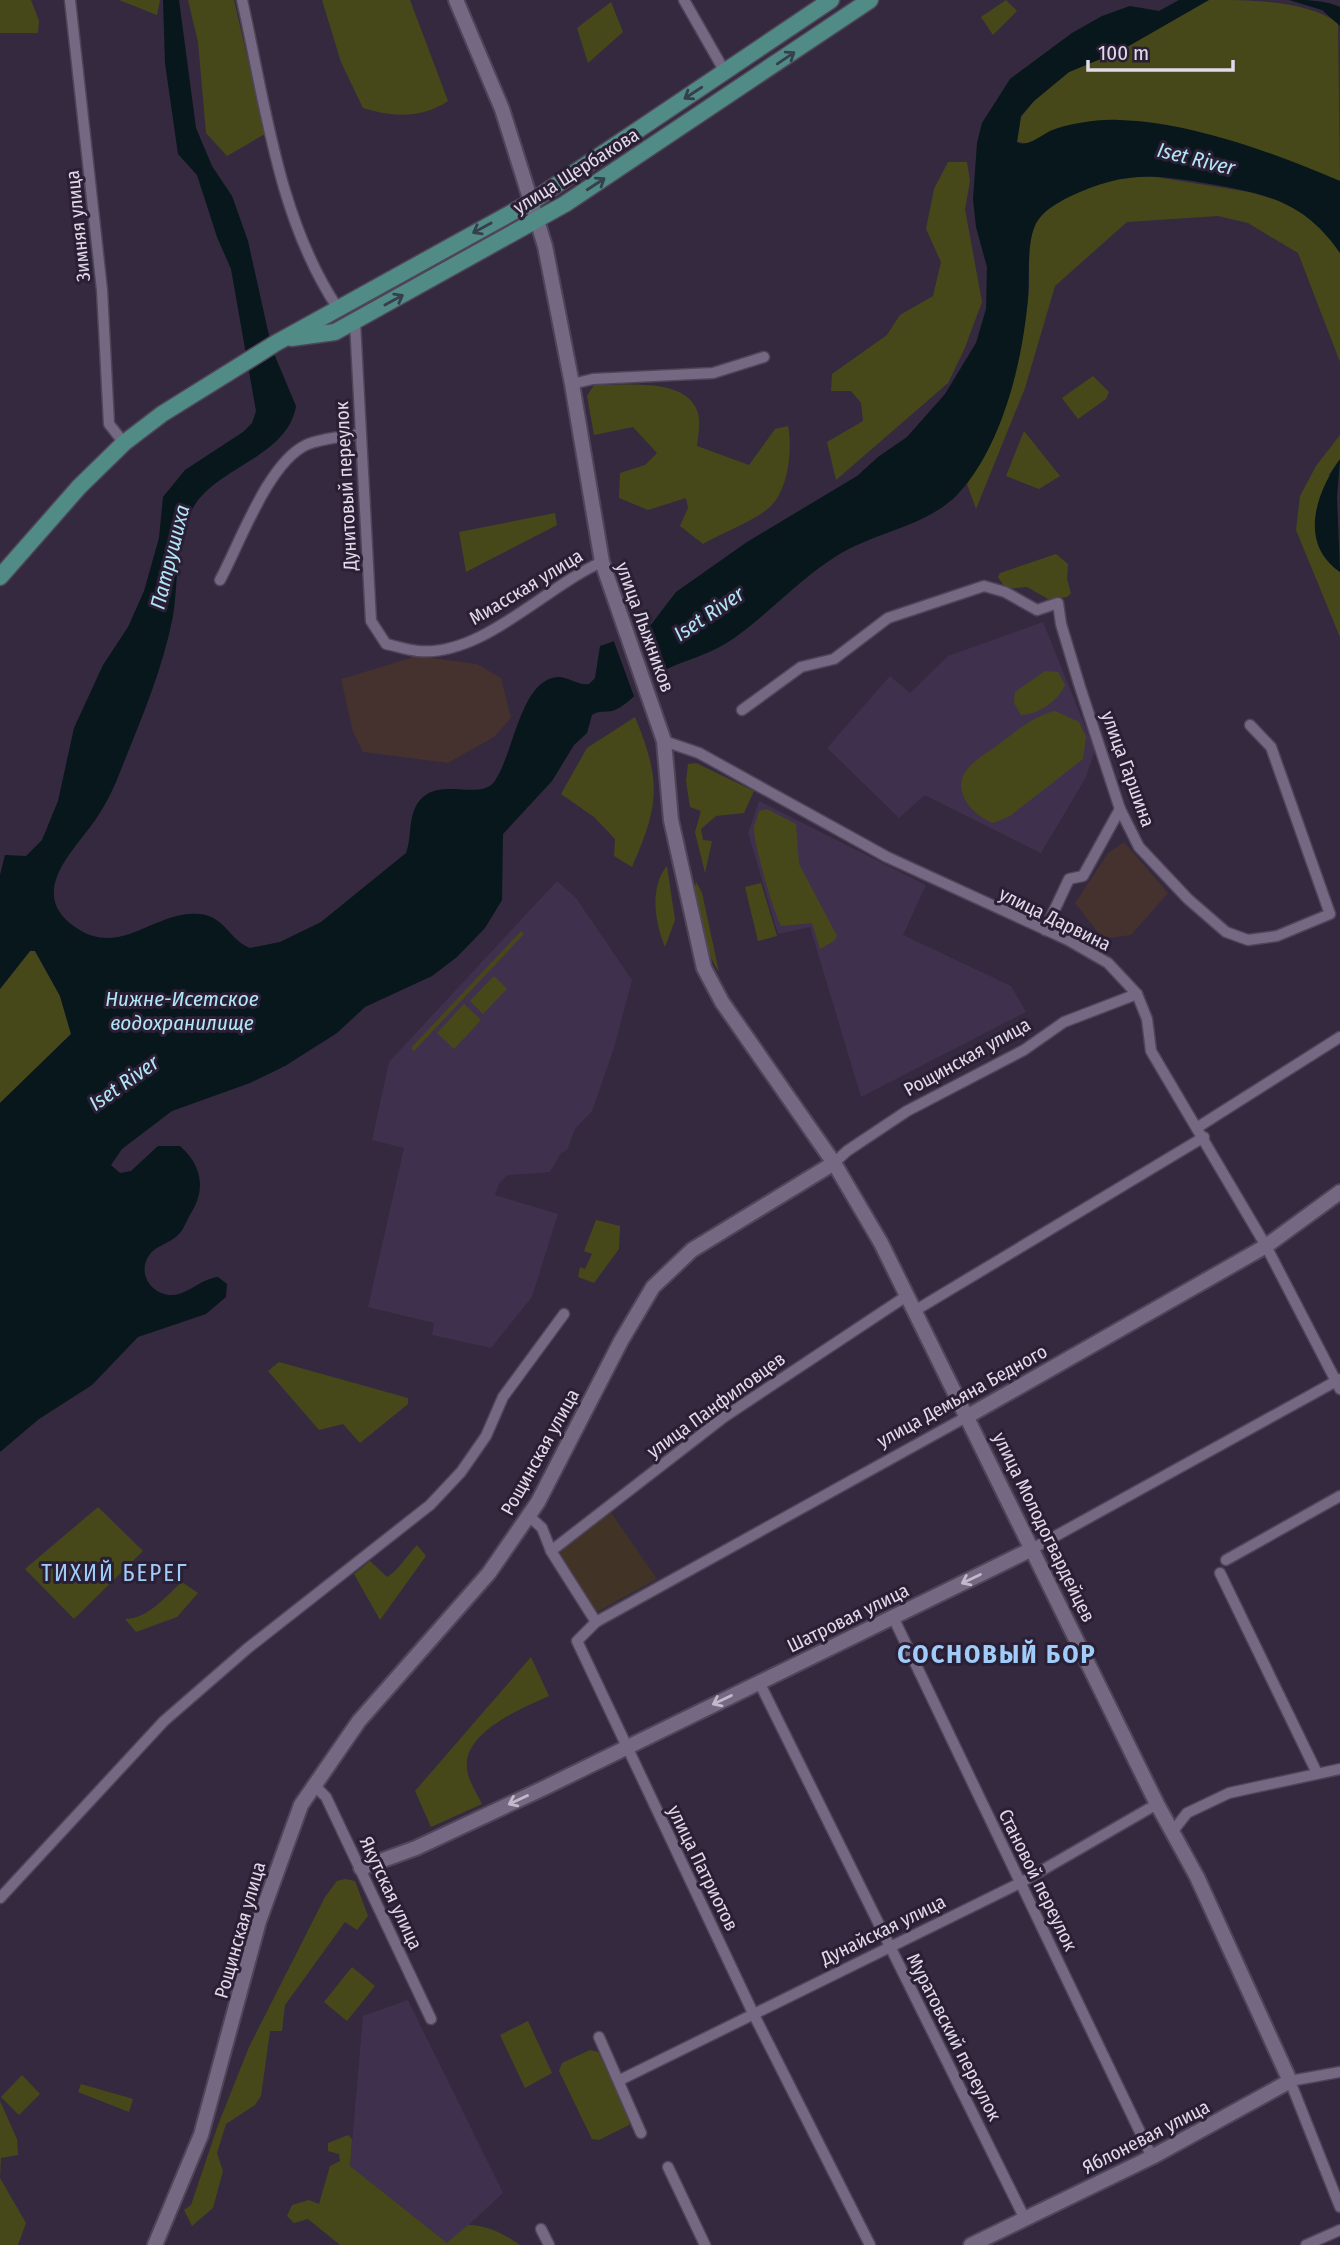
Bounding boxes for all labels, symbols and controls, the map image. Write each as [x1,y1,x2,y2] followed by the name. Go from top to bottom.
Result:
[1088,28,1233,72] scale bar
[1098,40,1149,66] text: 100 m
[775,51,795,65] one-way arrow
[684,85,703,100] one-way arrow
[509,123,643,219] street label: улица Щербакова
[1154,137,1238,181] water label: Iset River
[61,169,95,283] street label: Зимняя улица
[586,176,606,190] one-way arrow
[472,222,493,236] one-way arrow
[383,293,403,307] one-way arrow
[330,401,362,572] street label: Дунитовый переулок
[144,502,196,612] water label: Патрушиха
[465,544,587,630] street label: Миасская улица
[611,559,679,695] street label: улица Лыжников
[669,581,750,647] water label: Iset River
[1096,708,1160,830] street label: улица Гаршина
[995,882,1115,956] street label: улица Дарвина
[105,986,259,1036] water label: Нижне-Исетское водохранилище
[900,1013,1034,1101] street label: Рощинская улица
[84,1049,164,1116] water label: Iset River
[873,1340,1051,1452] street label: улица Демьяна Бедного
[642,1347,790,1463] street label: улица Панфиловцев
[496,1385,584,1519] street label: Рощинская улица
[988,1428,1100,1626] street label: улица Молодогвардейцев
[41,1559,189,1587] district label: ТИХИЙ БЕРЕГ
[961,1573,982,1587] one-way arrow
[783,1579,913,1657] street label: Шатровая улица
[897,1639,1097,1670] district label: СОСНОВЫЙ БОР
[712,1694,733,1707] one-way arrow
[508,1794,529,1807] one-way arrow
[663,1801,743,1935] street label: улица Патриотов
[994,1805,1082,1955] street label: Становой переулок
[355,1833,427,1953] street label: Якутская улица
[210,1859,270,2001] street label: Рощинская улица
[816,1890,949,1971] street label: Дунайская улица
[902,1949,1006,2125] street label: Муратовский переулок
[1079,2095,1213,2179] street label: Яблоневая улица

